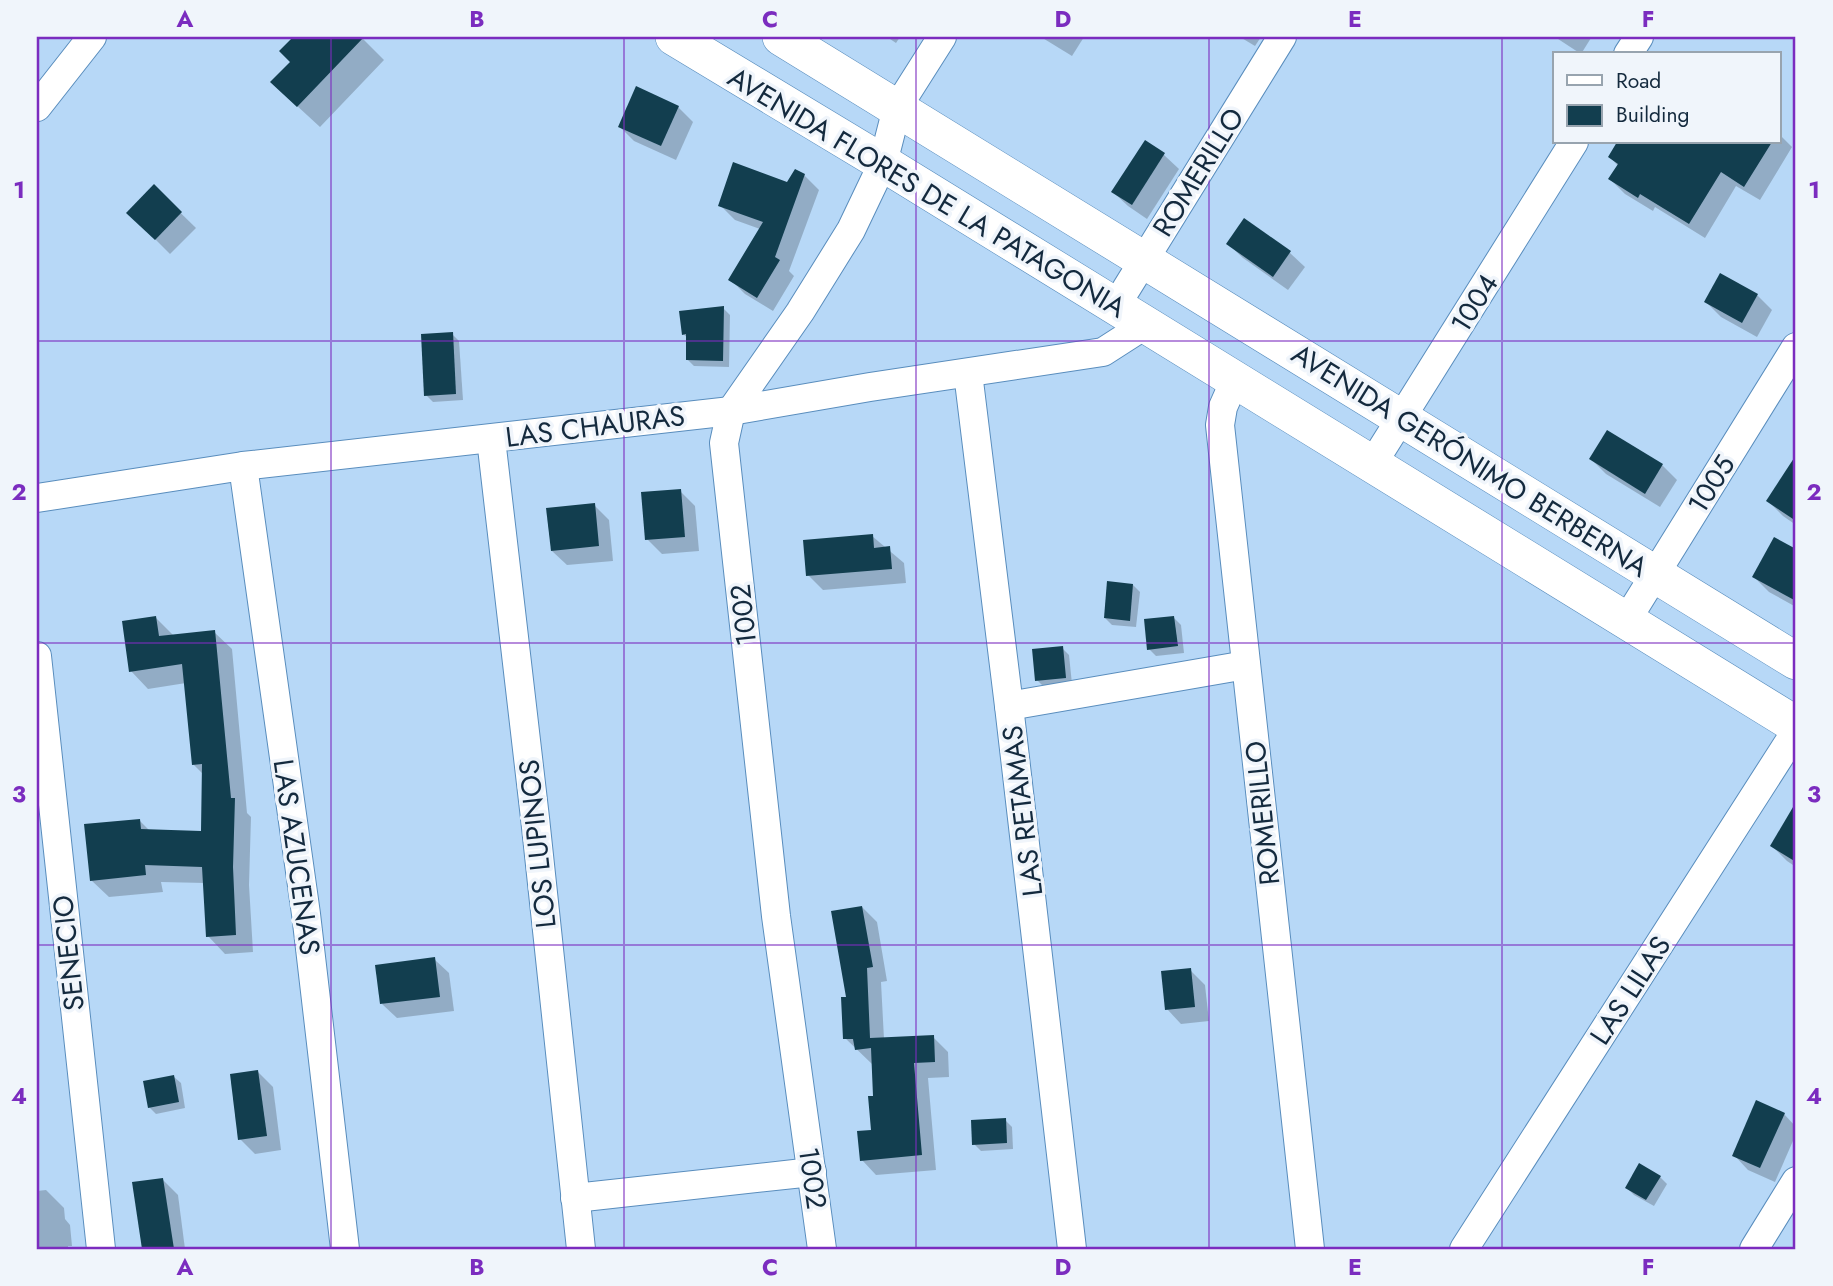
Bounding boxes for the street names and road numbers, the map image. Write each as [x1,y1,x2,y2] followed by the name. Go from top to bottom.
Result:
[720,57,1134,328] street label: AVENIDA FLORES DE LA PATAGONIA
[1143,100,1254,245] street label: ROMERILLO
[1440,266,1508,341] street label: 1004
[1284,333,1656,588] street label: AVENIDA GERÓNIMO BERBERNA
[503,395,687,458] street label: LAS CHAURAS
[1678,447,1745,521] street label: 1005
[720,582,767,648] street label: 1002
[992,723,1053,899] street label: LAS RETAMAS
[1235,739,1290,887] street label: ROMERILLO
[262,757,331,957] street label: LAS AZUCENAS
[508,758,567,930] street label: LOS LUPINOS
[42,893,95,1013] street label: SENECIO
[1580,928,1681,1053] street label: LAS LILAS
[788,1144,837,1212] street label: 1002

